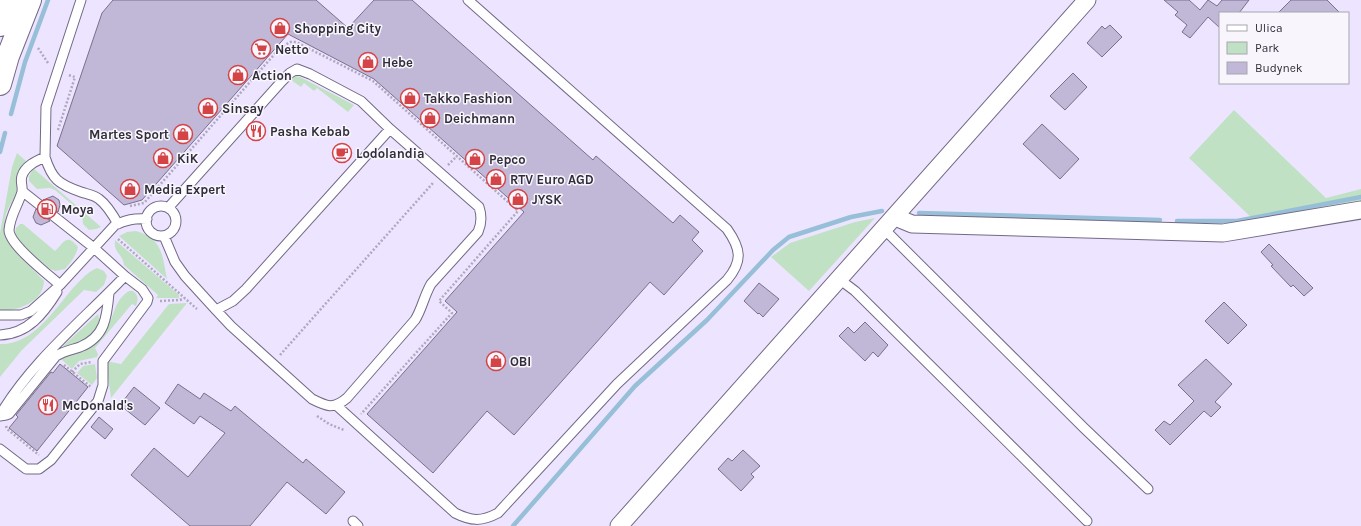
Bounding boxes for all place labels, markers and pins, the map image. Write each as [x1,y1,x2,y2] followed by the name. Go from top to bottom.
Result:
[269,17,291,39] shop icon: Shopping City
[294,21,381,36] place label: Shopping City
[250,38,272,60] supermarket icon: Netto
[275,42,309,57] place label: Netto
[357,51,379,73] shop icon: Hebe
[382,55,413,70] place label: Hebe
[227,64,249,86] shop icon: Action
[252,68,292,83] place label: Action
[399,87,421,109] shop icon: Takko Fashion
[424,91,512,106] place label: Takko Fashion
[197,97,219,119] shop icon: Sinsay
[222,101,264,116] place label: Sinsay
[419,107,441,129] shop icon: Deichmann
[444,111,515,126] place label: Deichmann
[245,120,267,142] restaurant icon: Pasha Kebab
[172,123,194,145] shop icon: Martes Sport
[270,124,350,139] place label: Pasha Kebab
[89,127,169,142] place label: Martes Sport
[331,142,353,164] cafe icon: Lodolandia
[356,146,425,161] place label: Lodolandia
[152,147,174,169] shop icon: KiK
[464,148,486,170] shop icon: Pepco
[177,151,199,166] place label: KiK
[489,152,526,167] place label: Pepco
[485,168,507,190] shop icon: RTV Euro AGD
[510,172,594,187] place label: RTV Euro AGD
[119,178,141,200] shop icon: Media Expert
[144,182,225,197] place label: Media Expert
[507,188,529,210] shop icon: JYSK
[532,192,562,207] place label: JYSK
[36,198,58,220] fuel station icon: Moya
[61,202,94,217] place label: Moya
[485,350,507,372] shop icon: OBI
[510,354,531,369] place label: OBI
[37,394,59,416] restaurant icon: McDonald's
[62,398,134,413] place label: McDonald's

